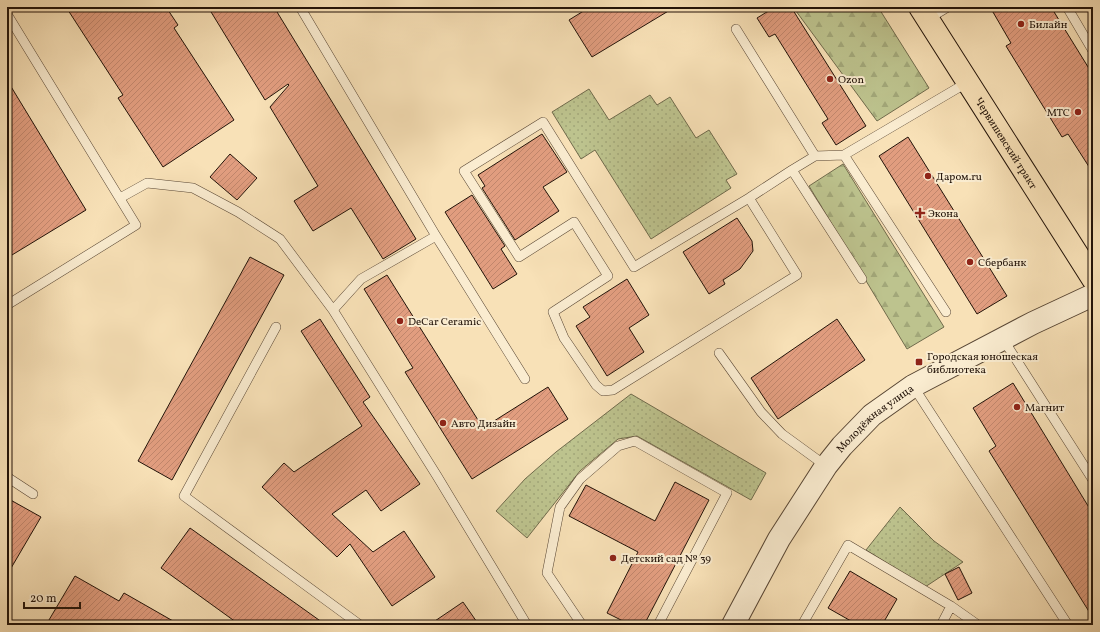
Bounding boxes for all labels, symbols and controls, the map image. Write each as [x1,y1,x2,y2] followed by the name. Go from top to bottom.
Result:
[1029,18,1068,33] place label: Билайн
[1016,19,1026,29] marker: Билайн
[838,73,864,88] place label: Ozon
[825,74,835,84] marker: Ozon
[970,95,1040,193] street label: Червишевский тракт
[1047,106,1070,121] place label: МТС
[1073,107,1083,117] marker: МТС
[936,170,982,185] place label: Даром.ru
[923,171,933,181] marker: Даром.ru
[928,207,959,222] place label: Экона
[915,208,925,218] marker: Экона
[978,256,1027,271] place label: Сбербанк
[965,257,975,267] marker: Сбербанк
[408,315,481,330] place label: DeCar Ceramic
[395,316,405,326] marker: DeCar Ceramic
[927,350,1038,378] place label: Городская юношеская библиотека
[914,357,924,367] marker: Городская юношеская библиотека
[833,381,918,456] street label: Молодёжная улица
[1025,401,1065,416] place label: Магнит
[1012,402,1022,412] marker: Магнит
[451,417,516,432] place label: Авто Дизайн
[438,418,448,428] marker: Авто Дизайн
[621,552,711,567] place label: Детский сад № 39
[608,553,618,563] marker: Детский сад № 39
[24,584,80,610] scale bar
[30,591,57,607] text: 20 m

